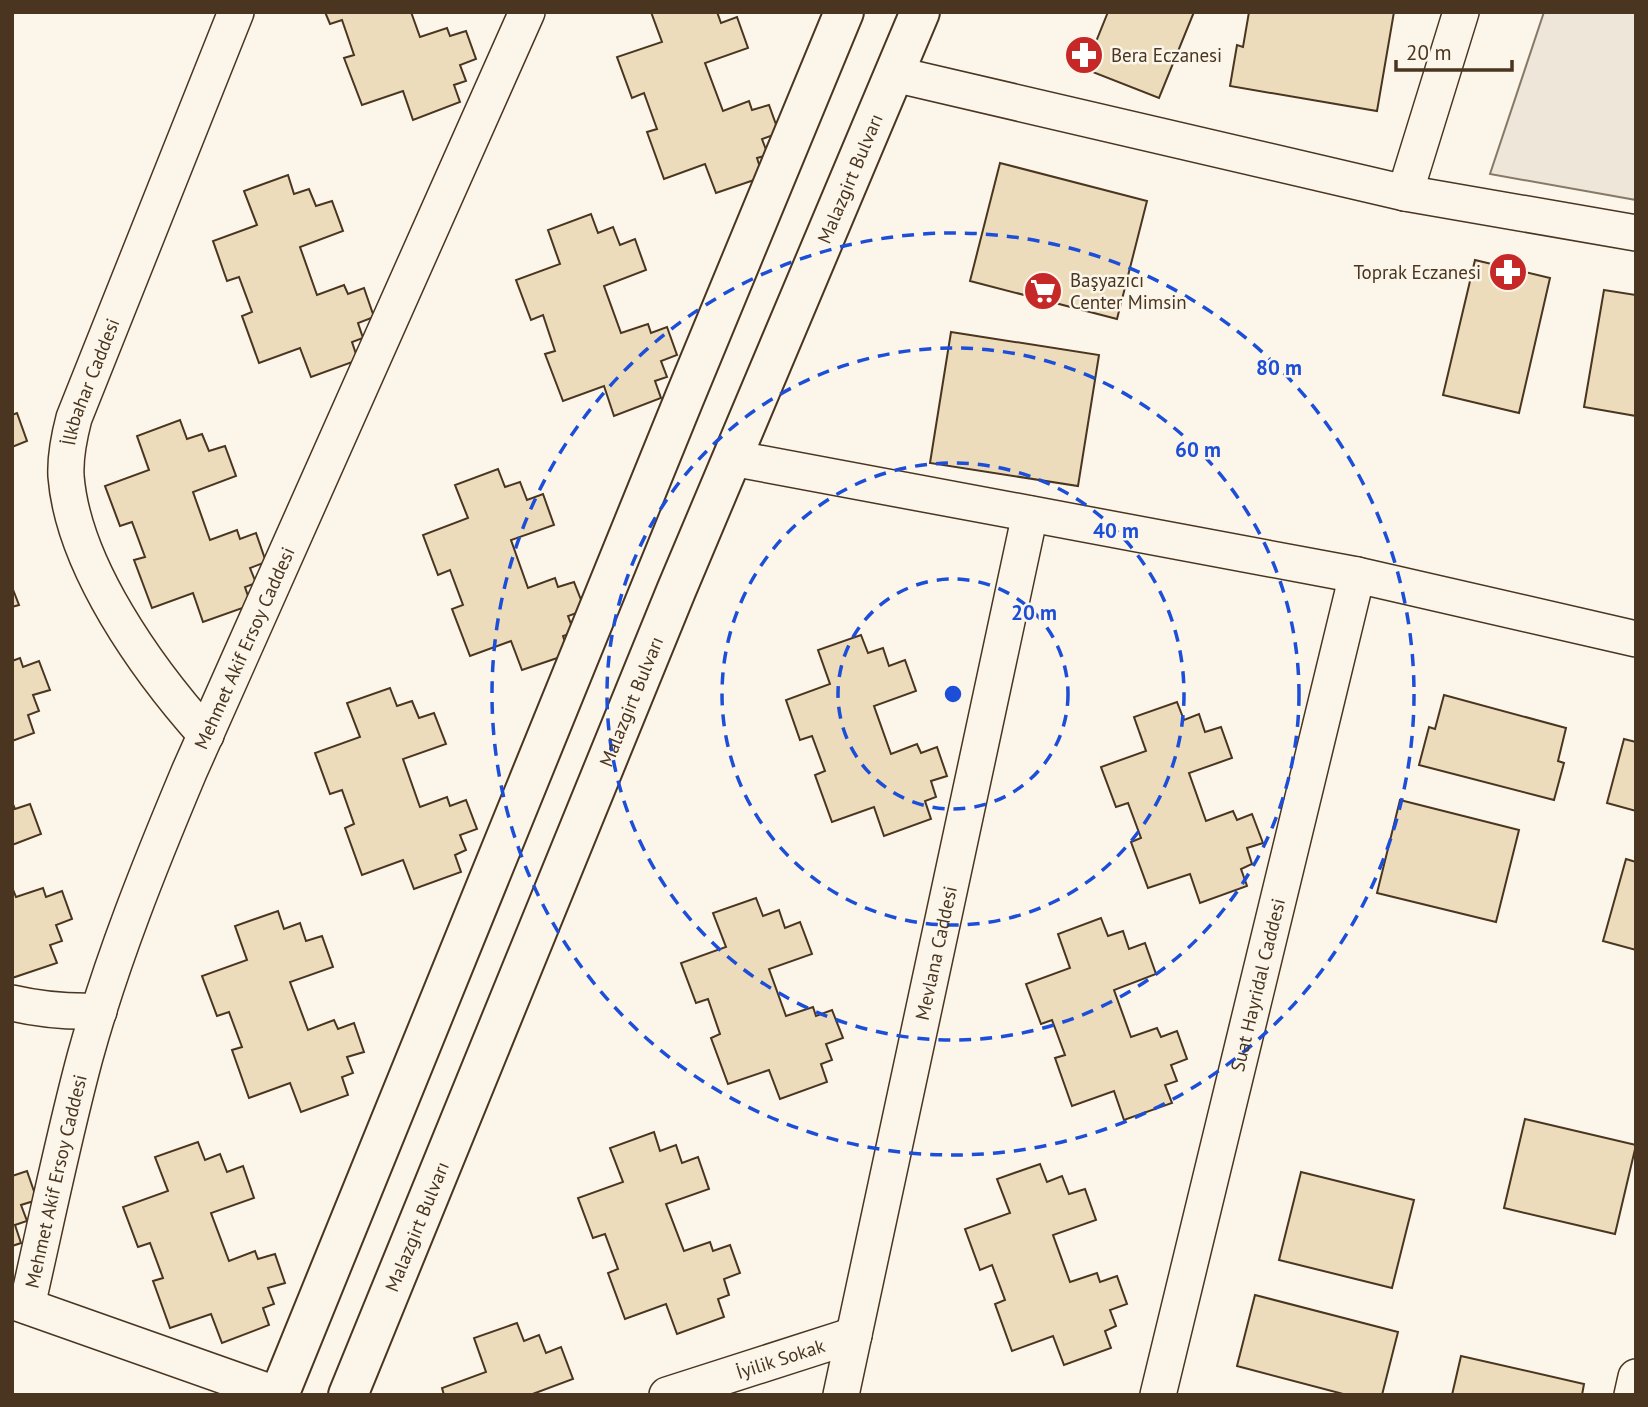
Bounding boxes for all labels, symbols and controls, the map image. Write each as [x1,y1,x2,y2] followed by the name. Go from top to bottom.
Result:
[1396,28,1512,72] scale bar
[1063,34,1105,76] pharmacy icon: Bera Eczanesi
[1406,39,1452,66] text: 20 m
[1111,43,1222,67] place label: Bera Eczanesi
[812,110,888,247] street label: Malazgirt Bulvarı
[1487,251,1529,293] pharmacy icon: Toprak Eczanesi
[1353,260,1481,284] place label: Toprak Eczanesi
[1070,268,1187,314] place label: Başyazıcı Center Mimsin
[1022,270,1064,312] supermarket icon: Başyazıcı Center Mimsin
[56,315,125,447] street label: İlkbahar Caddesi
[1256,354,1302,381] text: 80 m
[1175,436,1221,463] text: 60 m
[1093,517,1139,544] text: 40 m
[189,543,300,753] street label: Mehmet Akif Ersoy Caddesi
[1011,599,1057,626] text: 20 m
[594,633,668,770] street label: Malazgirt Bulvarı
[941,682,965,706] centre of rings
[910,884,962,1022] street label: Mevlana Caddesi
[1225,896,1290,1074] street label: Suat Hayridal Caddesi
[19,1072,92,1290] street label: Mehmet Akif Ersoy Caddesi
[379,1158,454,1295] street label: Malazgirt Bulvarı
[733,1333,828,1384] street label: İyilik Sokak

